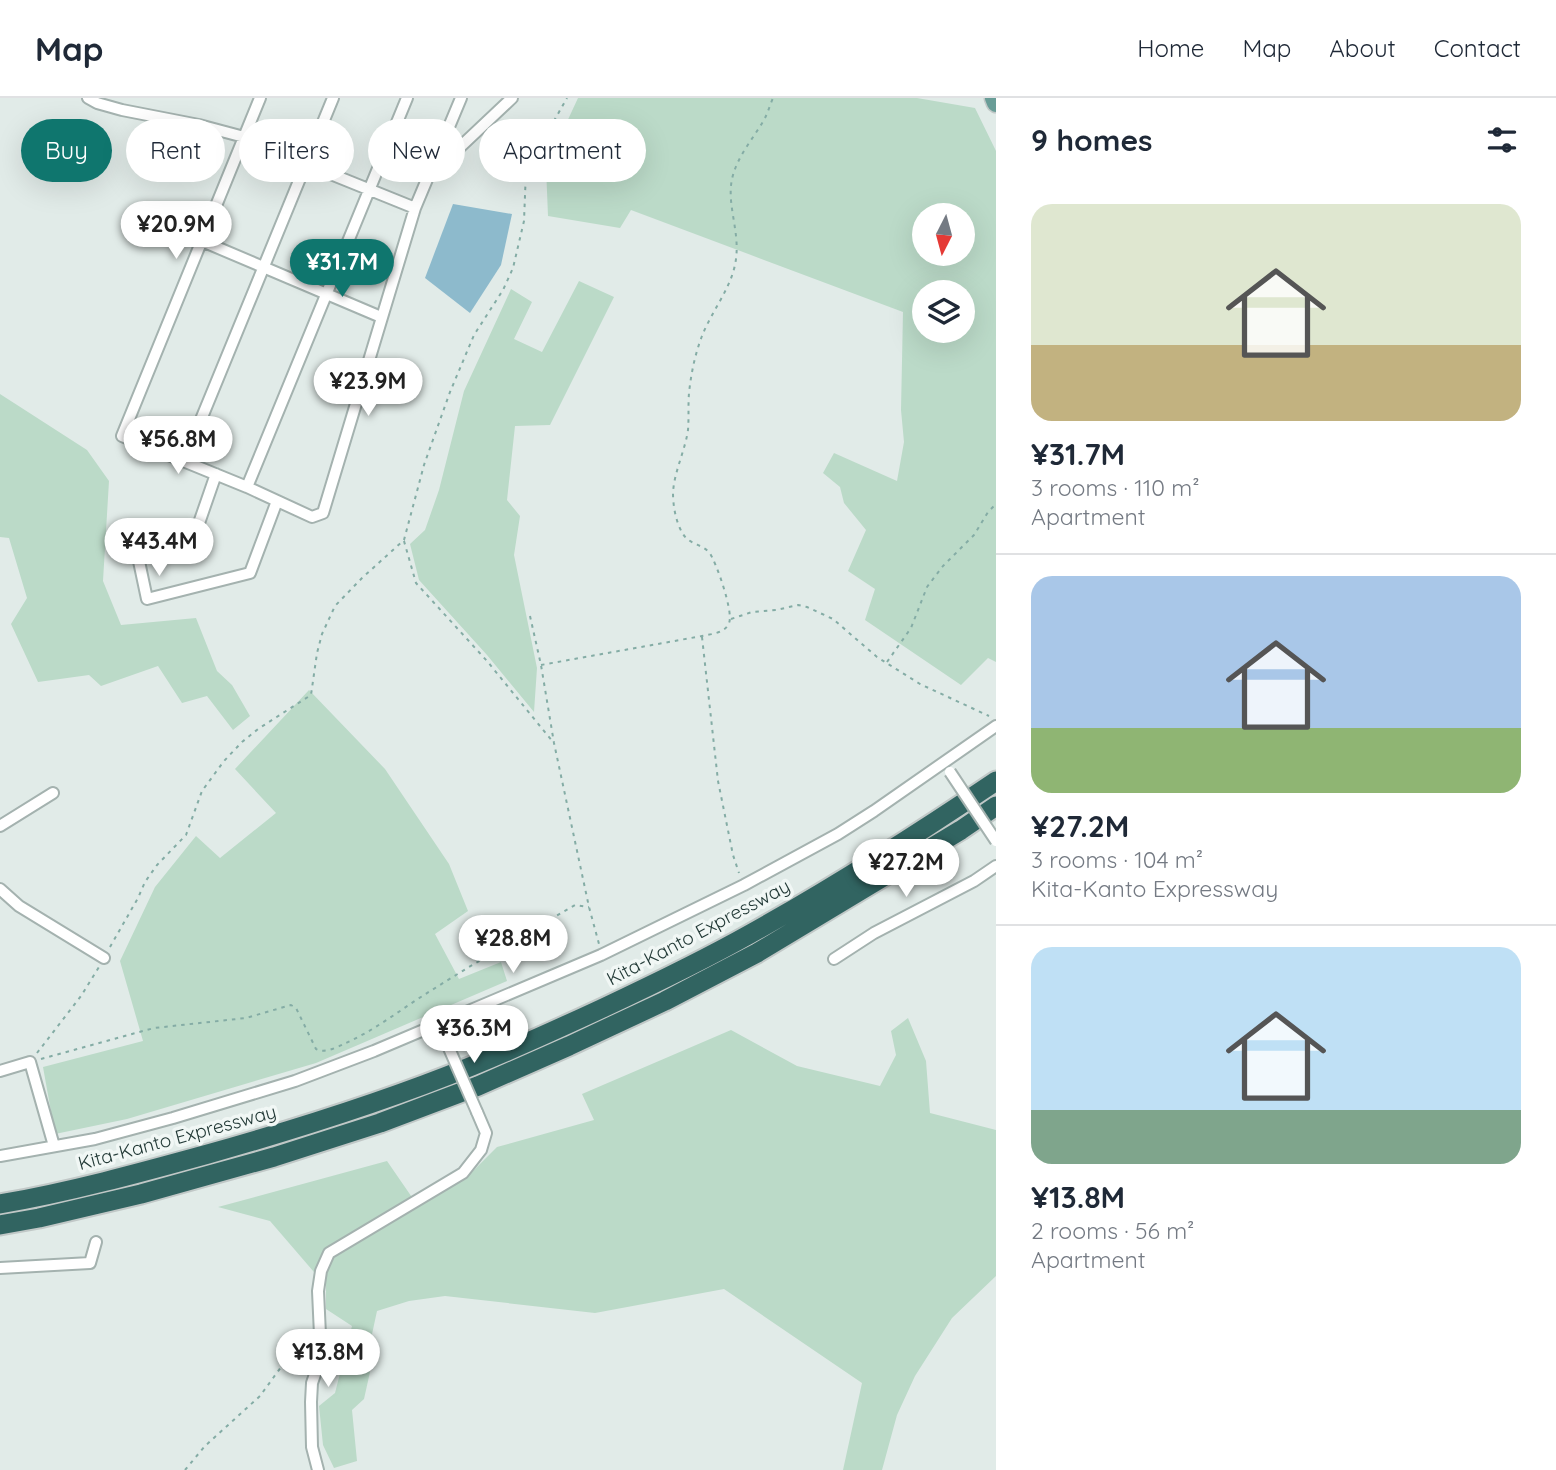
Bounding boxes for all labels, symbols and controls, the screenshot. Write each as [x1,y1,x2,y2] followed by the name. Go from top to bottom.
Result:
[35,28,103,69] text: Map
[1137,33,1204,63] text: Home
[1242,33,1291,63] text: Map
[1329,33,1396,63] text: About
[1434,33,1521,63] text: Contact
[21,119,112,182] chip: Buy
[126,119,225,182] chip: Rent
[239,119,354,182] chip: Filters
[368,119,465,182] chip: New
[479,119,646,182] chip: Apartment
[1031,121,1153,159] text: 9 homes
[1483,121,1521,159] icon: filters
[119,202,233,261] pin: ¥20.9M
[912,203,975,266] north arrow
[912,203,975,343] map controls
[137,209,215,238] text: ¥20.9M
[285,240,399,299] pin: ¥31.7M
[306,247,378,276] text: ¥31.7M
[1213,250,1339,376] icon: home
[912,280,975,343] button: layers
[311,358,425,418] pin: ¥23.9M
[330,366,406,395] text: ¥23.9M
[121,416,235,476] pin: ¥56.8M
[140,424,216,453] text: ¥56.8M
[1031,435,1125,473] text: ¥31.7M
[1031,473,1200,502] text: 3 rooms · 110 m²
[1031,502,1145,531] text: Apartment
[102,518,216,578] pin: ¥43.4M
[121,526,197,555] text: ¥43.4M
[1213,622,1339,748] icon: home
[1031,807,1129,845] text: ¥27.2M
[849,840,963,899] pin: ¥27.2M
[1031,845,1203,874] text: 3 rooms · 104 m²
[868,847,944,876] text: ¥27.2M
[602,873,794,991] street label: Kita-Kanto Expressway
[1031,874,1278,903] text: Kita-Kanto Expressway
[456,916,570,975] pin: ¥28.8M
[475,923,551,952] text: ¥28.8M
[1213,993,1339,1119] icon: home
[417,1006,531,1065] pin: ¥36.3M
[436,1013,512,1042] text: ¥36.3M
[75,1099,279,1175] street label: Kita-Kanto Expressway
[1031,1178,1125,1216] text: ¥13.8M
[1031,1216,1194,1245] text: 2 rooms · 56 m²
[1031,1245,1145,1274] text: Apartment
[271,1330,385,1389] pin: ¥13.8M
[292,1337,364,1366] text: ¥13.8M

